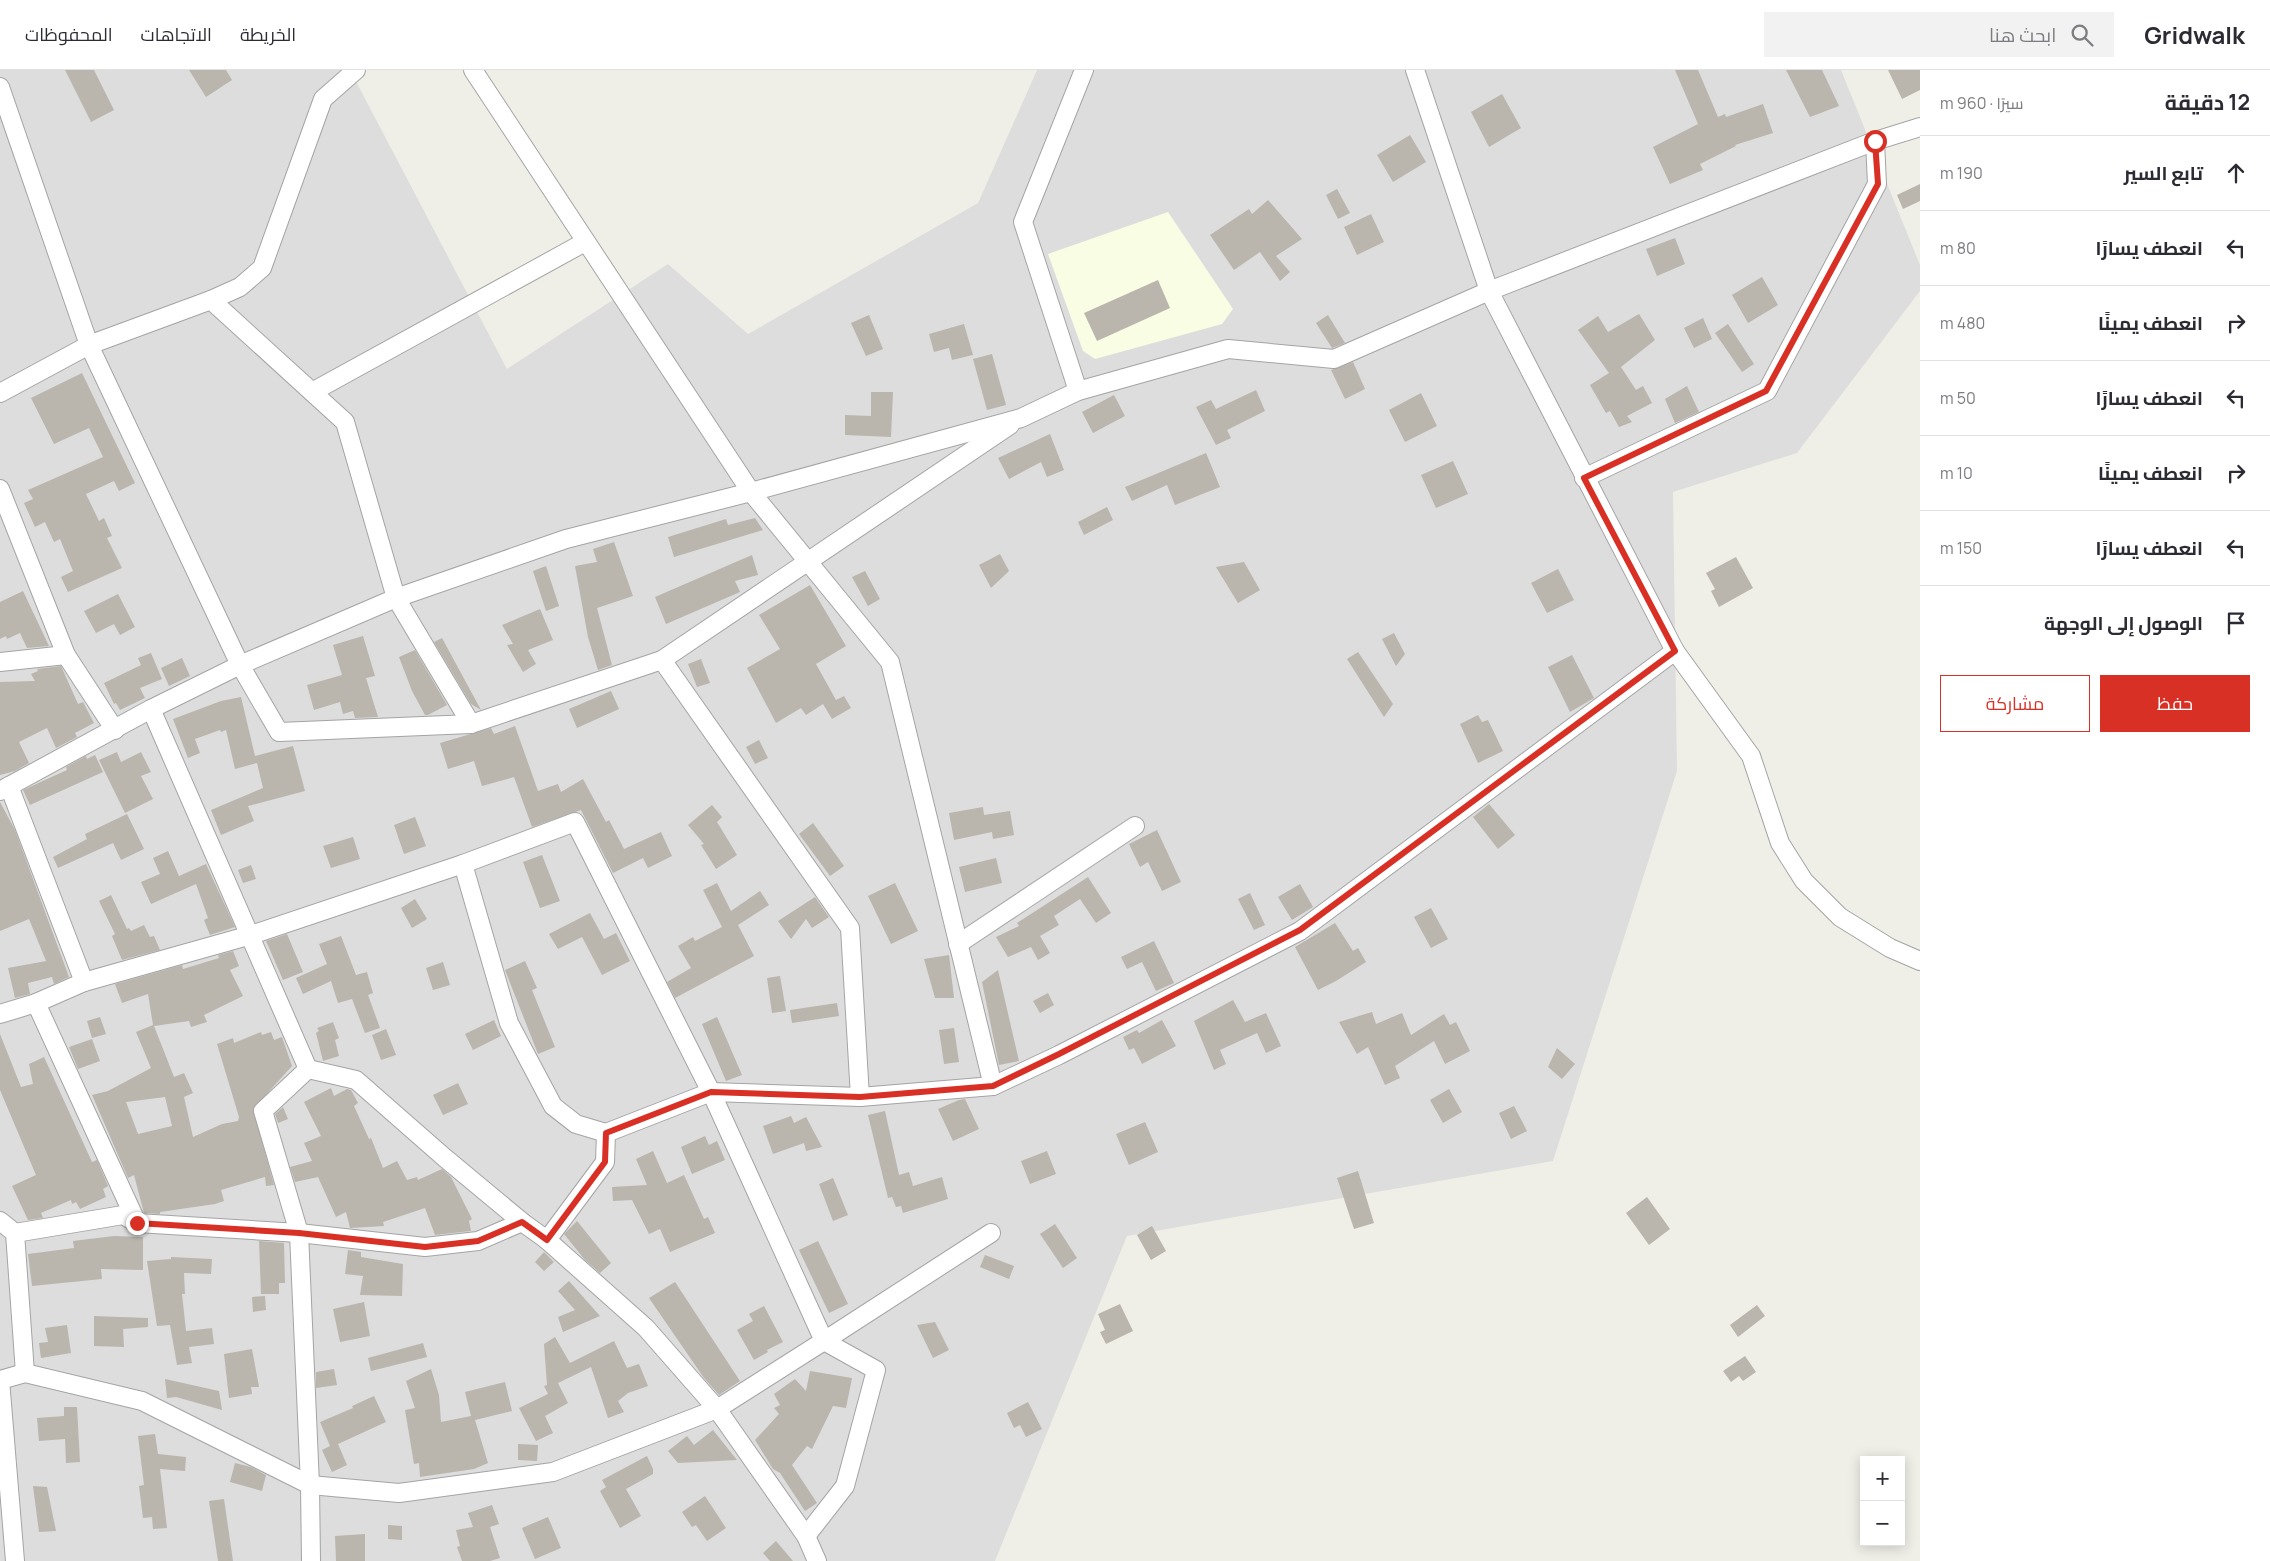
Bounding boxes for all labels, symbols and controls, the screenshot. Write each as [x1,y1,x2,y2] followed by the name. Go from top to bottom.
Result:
[1764,12,2114,57] search box
[2144,18,2245,51] text: Gridwalk
[2068,21,2096,49] icon: search
[25,22,113,46] text: المحفوظات
[141,22,212,46] text: الاتجاهات
[240,22,296,46] text: الخريطة
[1989,22,2056,48] text: ابحث هنا
[2165,88,2250,116] text: 12 دقيقة
[1940,92,2023,114] text: سيرًا · 960 m
[1864,130,1887,153] route start
[2222,159,2250,187] icon: ahead
[2124,160,2203,186] text: تابع السير
[1940,162,1983,184] text: 190 m
[2222,234,2250,262] icon: left
[2096,235,2203,261] text: انعطف يسارًا
[1940,237,1976,259] text: 80 m
[2222,309,2250,337] icon: right
[2098,310,2203,336] text: انعطف يمينًا
[1940,312,1985,334] text: 480 m
[2222,384,2250,412] icon: left
[2096,385,2203,411] text: انعطف يسارًا
[1940,387,1976,409] text: 50 m
[2222,459,2250,487] icon: right
[2098,460,2203,486] text: انعطف يمينًا
[1940,462,1973,484] text: 10 m
[2222,534,2250,562] icon: left
[2096,535,2203,561] text: انعطف يسارًا
[1940,537,1982,559] text: 150 m
[2222,609,2250,637] icon: arrive
[2044,610,2203,636] text: الوصول إلى الوجهة
[1940,675,2090,732] button: مشاركة
[2100,675,2250,732] button: حفظ
[126,1212,149,1235] route end
[1860,1456,1905,1546] map controls
[1860,1456,1905,1501] button: +
[1860,1501,1905,1546] button: −

